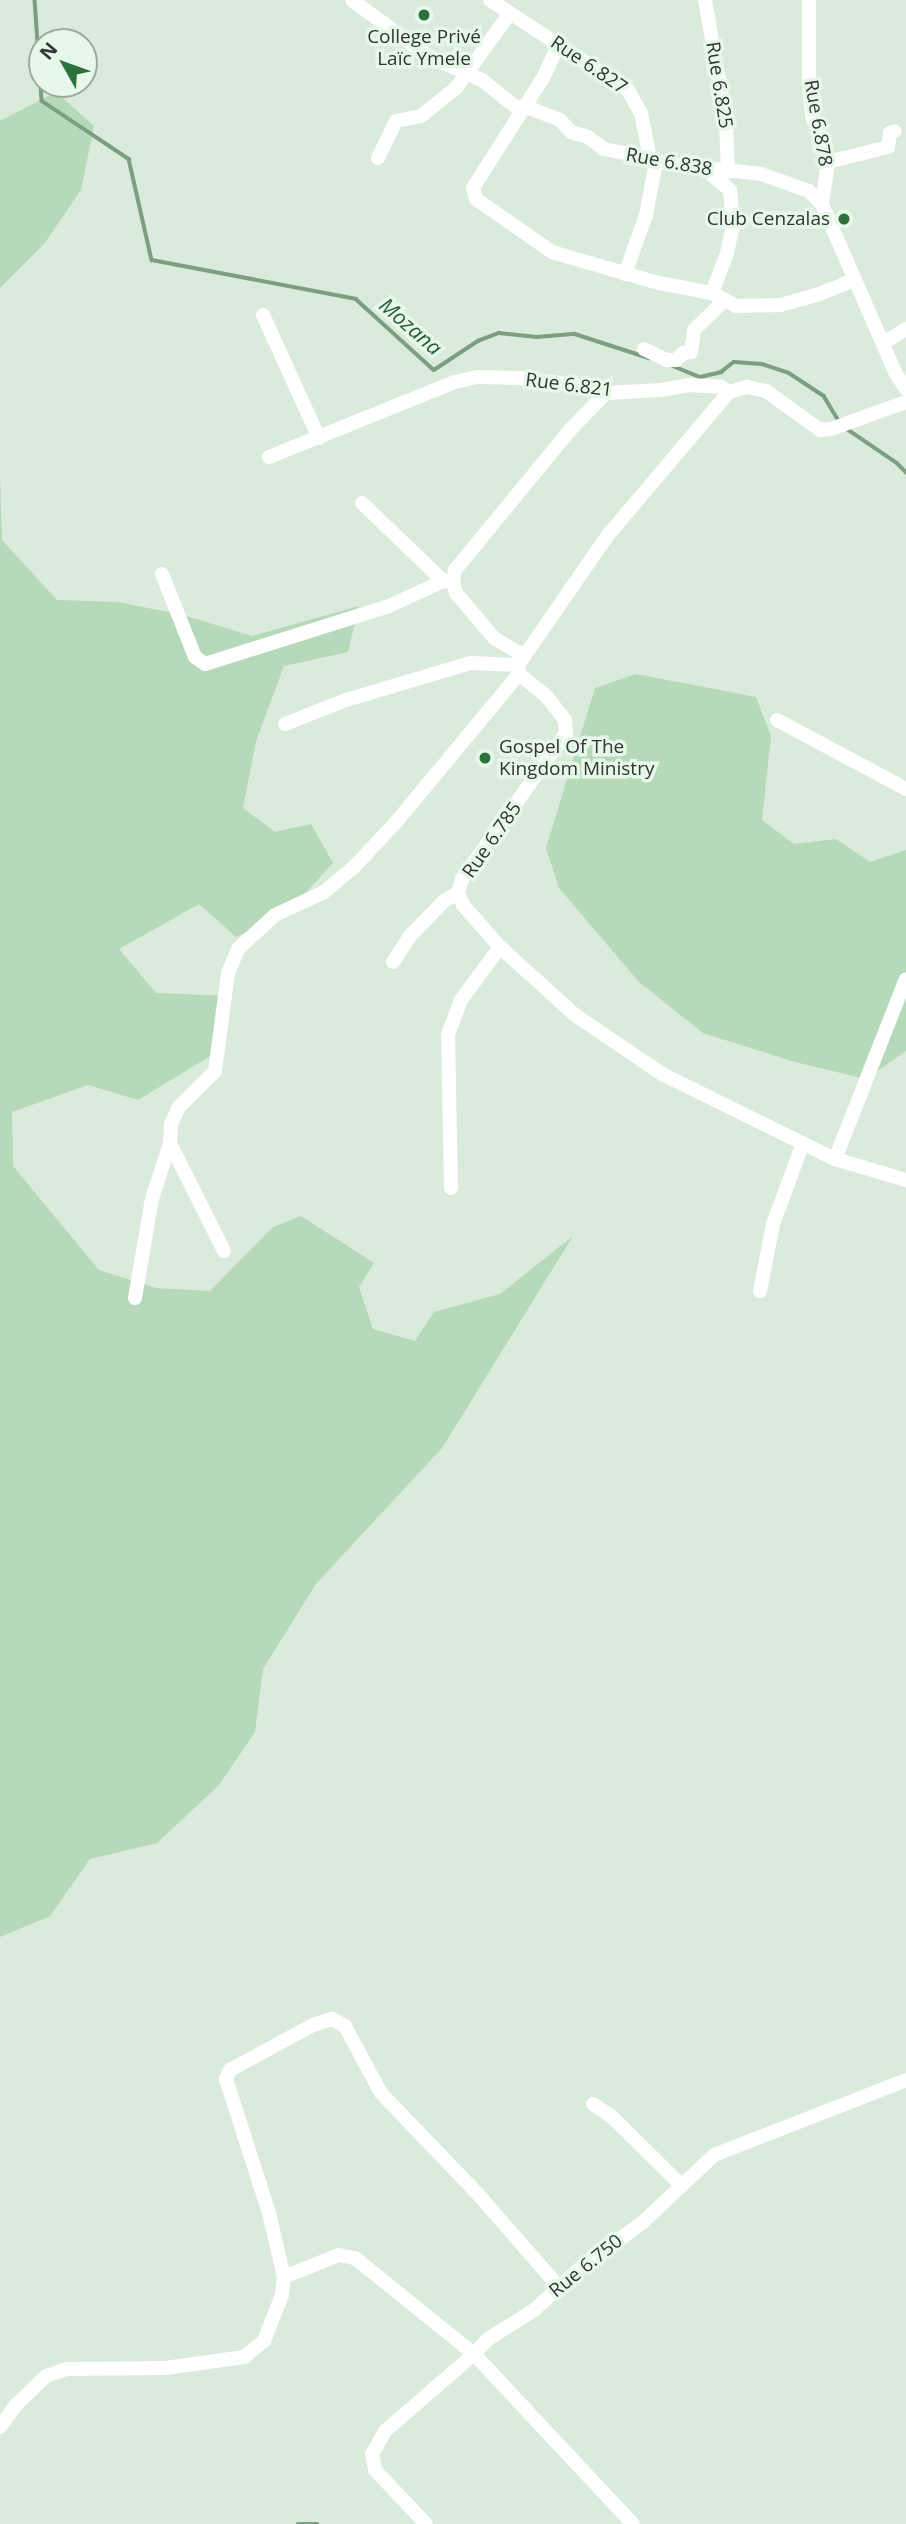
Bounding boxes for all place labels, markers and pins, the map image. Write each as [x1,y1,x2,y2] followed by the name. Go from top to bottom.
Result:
[416,7,432,23] marker: College Privé Laïc Ymele
[367,26,481,70] place label: College Privé Laïc Ymele
[707,208,830,230] place label: Club Cenzalas
[836,211,852,227] marker: Club Cenzalas
[499,736,654,780] place label: Gospel Of The Kingdom Ministry
[477,750,493,766] marker: Gospel Of The Kingdom Ministry

